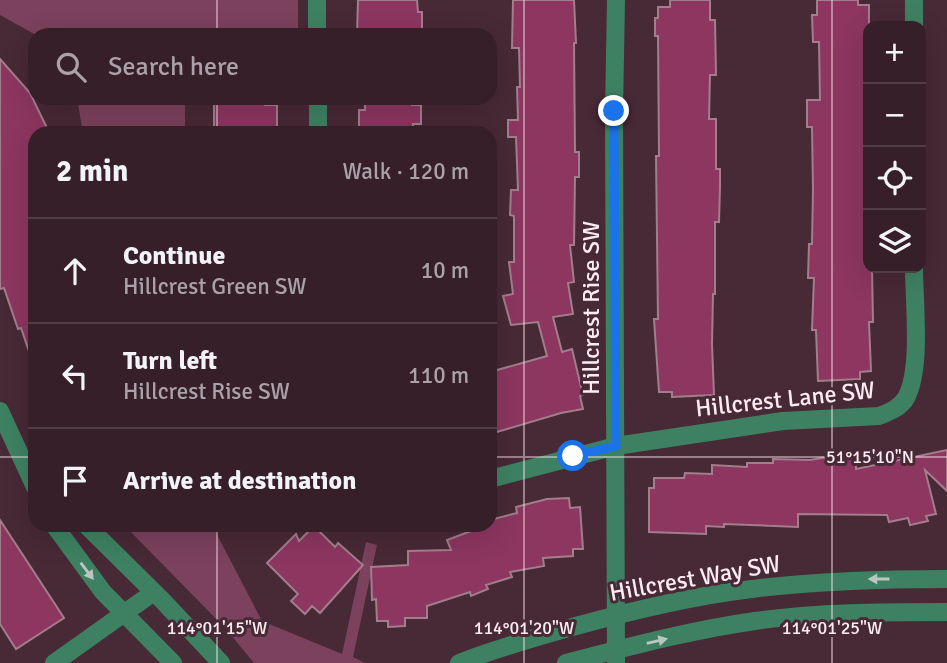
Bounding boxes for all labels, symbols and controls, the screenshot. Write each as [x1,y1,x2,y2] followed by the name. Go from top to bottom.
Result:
[863,21,926,273] map controls
[863,21,926,84] button: +
[28,28,497,105] search box
[52,48,90,86] icon: search
[108,51,239,83] text: Search here
[863,84,926,147] button: −
[598,95,629,126] route end
[863,147,926,210] button: locate
[56,153,128,190] text: 2 min
[343,157,469,186] text: Walk · 120 m
[863,210,926,273] button: layers
[576,221,606,395] street label: Hillcrest Rise SW
[123,240,225,272] text: Continue
[56,252,94,290] icon: ahead
[421,256,469,285] text: 10 m
[123,272,307,301] text: Hillcrest Green SW
[123,345,217,377] text: Turn left
[56,357,94,395] icon: left
[408,361,469,390] text: 110 m
[694,375,876,423] street label: Hillcrest Lane SW
[123,377,290,406] text: Hillcrest Rise SW
[557,440,588,471] route start
[826,446,914,468] text: 51°15'10"N
[56,462,94,500] icon: arrive
[123,465,356,497] text: Arrive at destination
[607,548,783,608] street label: Hillcrest Way SW
[80,562,94,580] one-way arrow
[868,574,890,585] one-way arrow
[167,617,267,639] text: 114°01'15"W
[474,617,574,639] text: 114°01'20"W
[782,617,882,639] text: 114°01'25"W
[646,635,668,646] one-way arrow

